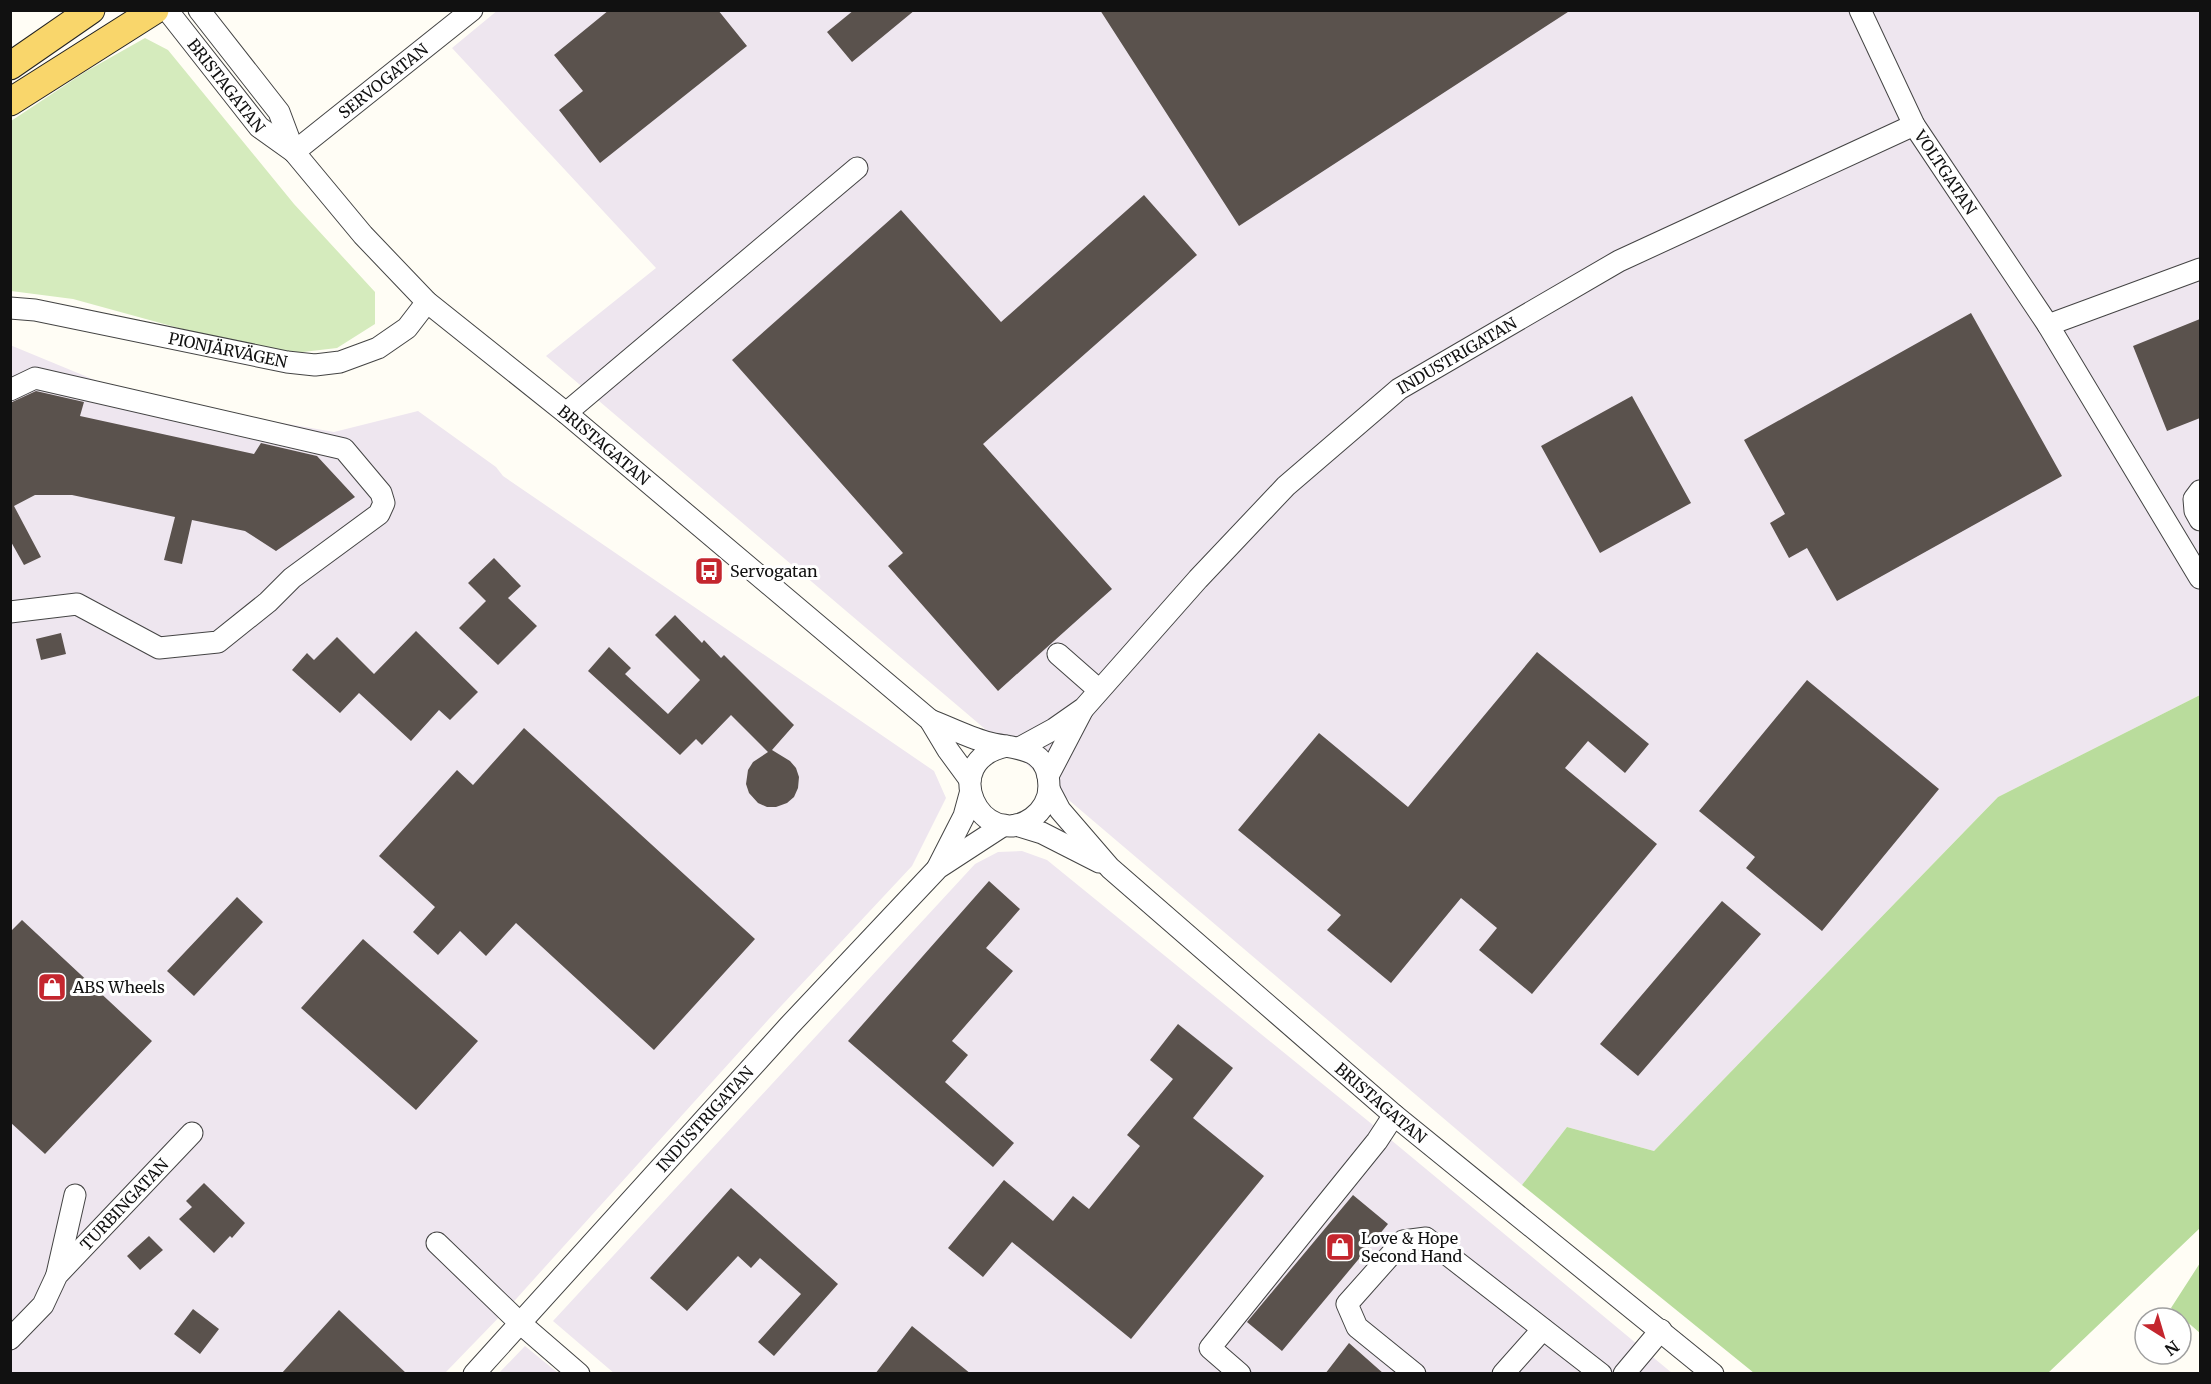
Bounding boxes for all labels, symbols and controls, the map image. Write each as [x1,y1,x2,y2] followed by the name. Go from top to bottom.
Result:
[183,35,270,137] street label: BRISTAGATAN
[334,39,432,123] street label: SERVOGATAN
[1910,125,1981,219] street label: VOLTGATAN
[1393,312,1521,398] street label: INDUSTRIGATAN
[167,328,290,372] street label: PIONJÄRVÄGEN
[554,401,654,490] street label: BRISTAGATAN
[693,555,725,587] bus stop icon: Servogatan
[730,561,818,581] place label: Servogatan
[36,971,68,1003] shop icon: ABS Wheels
[72,977,165,997] place label: ABS Wheels
[1331,1058,1431,1148] street label: BRISTAGATAN
[652,1062,758,1176] street label: INDUSTRIGATAN
[76,1154,173,1254] street label: TURBINGATAN
[1361,1228,1463,1266] place label: Love & Hope Second Hand
[1324,1231,1356,1263] shop icon: Love & Hope Second Hand
[2133,1306,2193,1366] north arrow
[2161,1336,2183,1360] text: N

